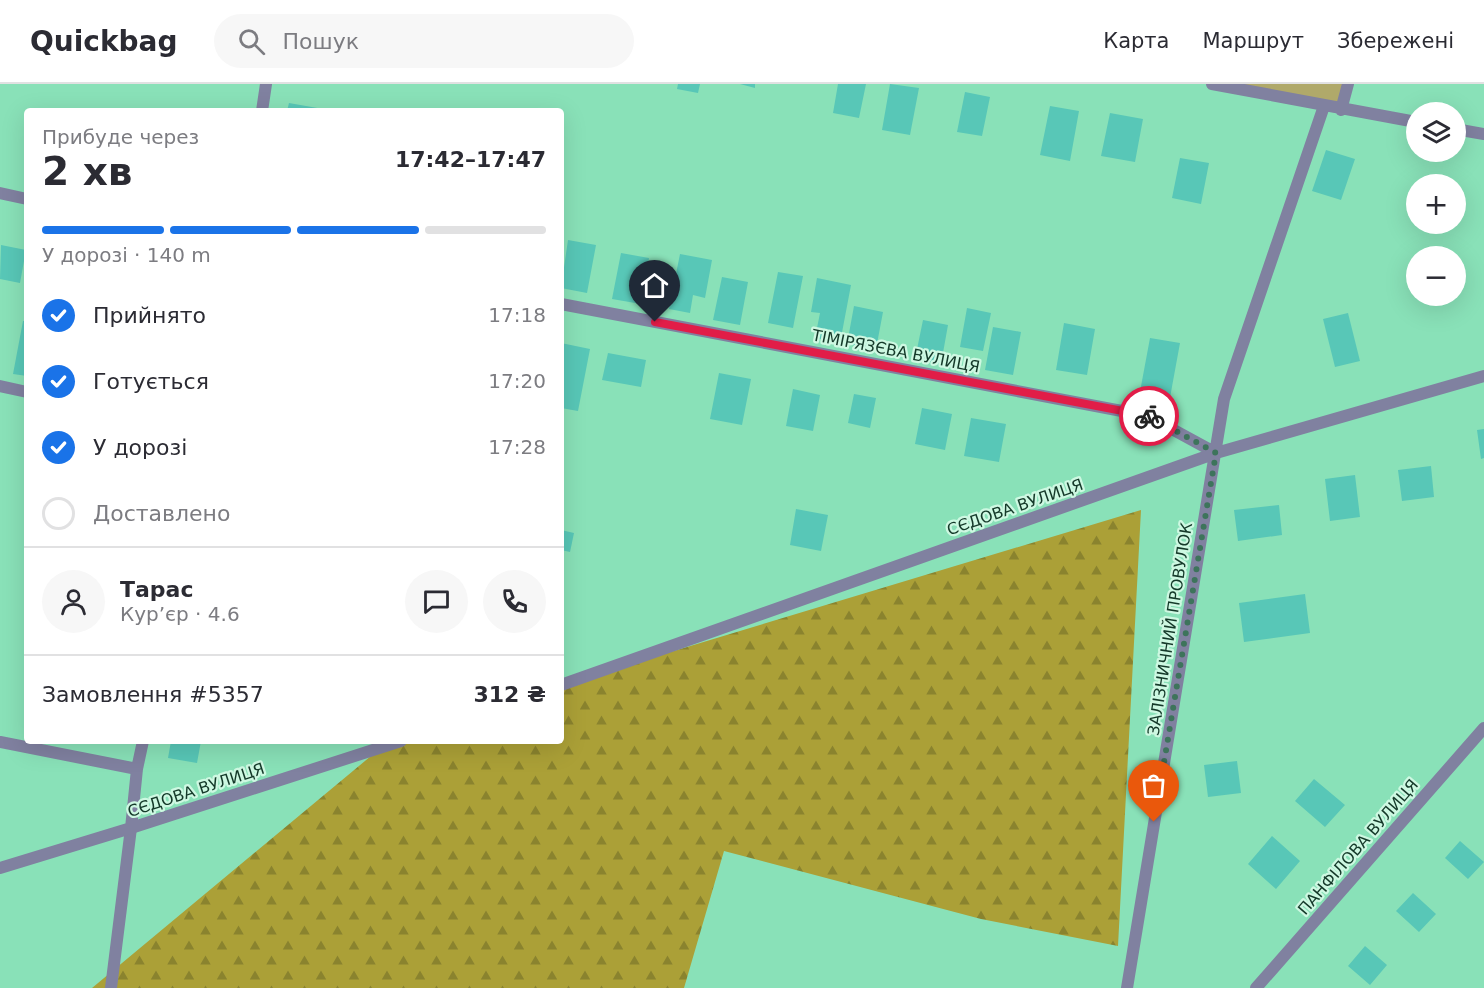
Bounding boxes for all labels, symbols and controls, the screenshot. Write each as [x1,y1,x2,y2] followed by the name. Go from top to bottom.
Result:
[214,14,634,68] search box
[30,25,178,58] text: Quickbag
[235,25,268,58] icon: search
[283,29,359,54] text: Пошук
[1103,29,1169,53] text: Карта
[1202,29,1304,53] text: Маршрут
[1337,29,1454,53] text: Збережені
[1406,102,1466,306] map controls
[1406,102,1466,162] button: layers
[42,125,199,149] text: Прибуде через
[395,147,546,172] text: 17:42–17:47
[42,149,133,194] text: 2 хв
[1406,174,1466,234] button: +
[42,243,211,267] text: У дорозі · 140 m
[1406,246,1466,306] button: −
[629,260,680,322] pin
[638,269,671,302] icon: home
[42,299,75,332] icon: check
[93,303,206,328] text: Прийнято
[488,303,546,327] text: 17:18
[810,325,981,377] street label: ТІМІРЯЗЄВА ВУЛИЦЯ
[42,365,75,398] icon: check
[93,369,209,394] text: Готується
[488,369,546,393] text: 17:20
[1119,386,1179,446] courier
[1133,400,1166,433] icon: bike
[42,431,75,464] icon: check
[93,435,187,460] text: У дорозі
[488,435,546,459] text: 17:28
[944,475,1086,539] street label: СЄДОВА ВУЛИЦЯ
[93,501,230,526] text: Доставлено
[1144,521,1196,737] street label: ЗАЛІЗНИЧНИЙ ПРОВУЛОК
[42,570,105,633] button: person
[405,570,468,633] button: chat
[483,570,546,633] button: phone
[120,577,194,602] text: Тарас
[120,602,240,626] text: Кур’єр · 4.6
[42,682,264,707] text: Замовлення #5357
[474,682,546,707] text: 312 ₴
[125,759,267,821] street label: СЄДОВА ВУЛИЦЯ
[1128,760,1179,822] pin
[1137,769,1170,802] icon: bag
[1294,775,1422,919] street label: ПАНФІЛОВА ВУЛИЦЯ

